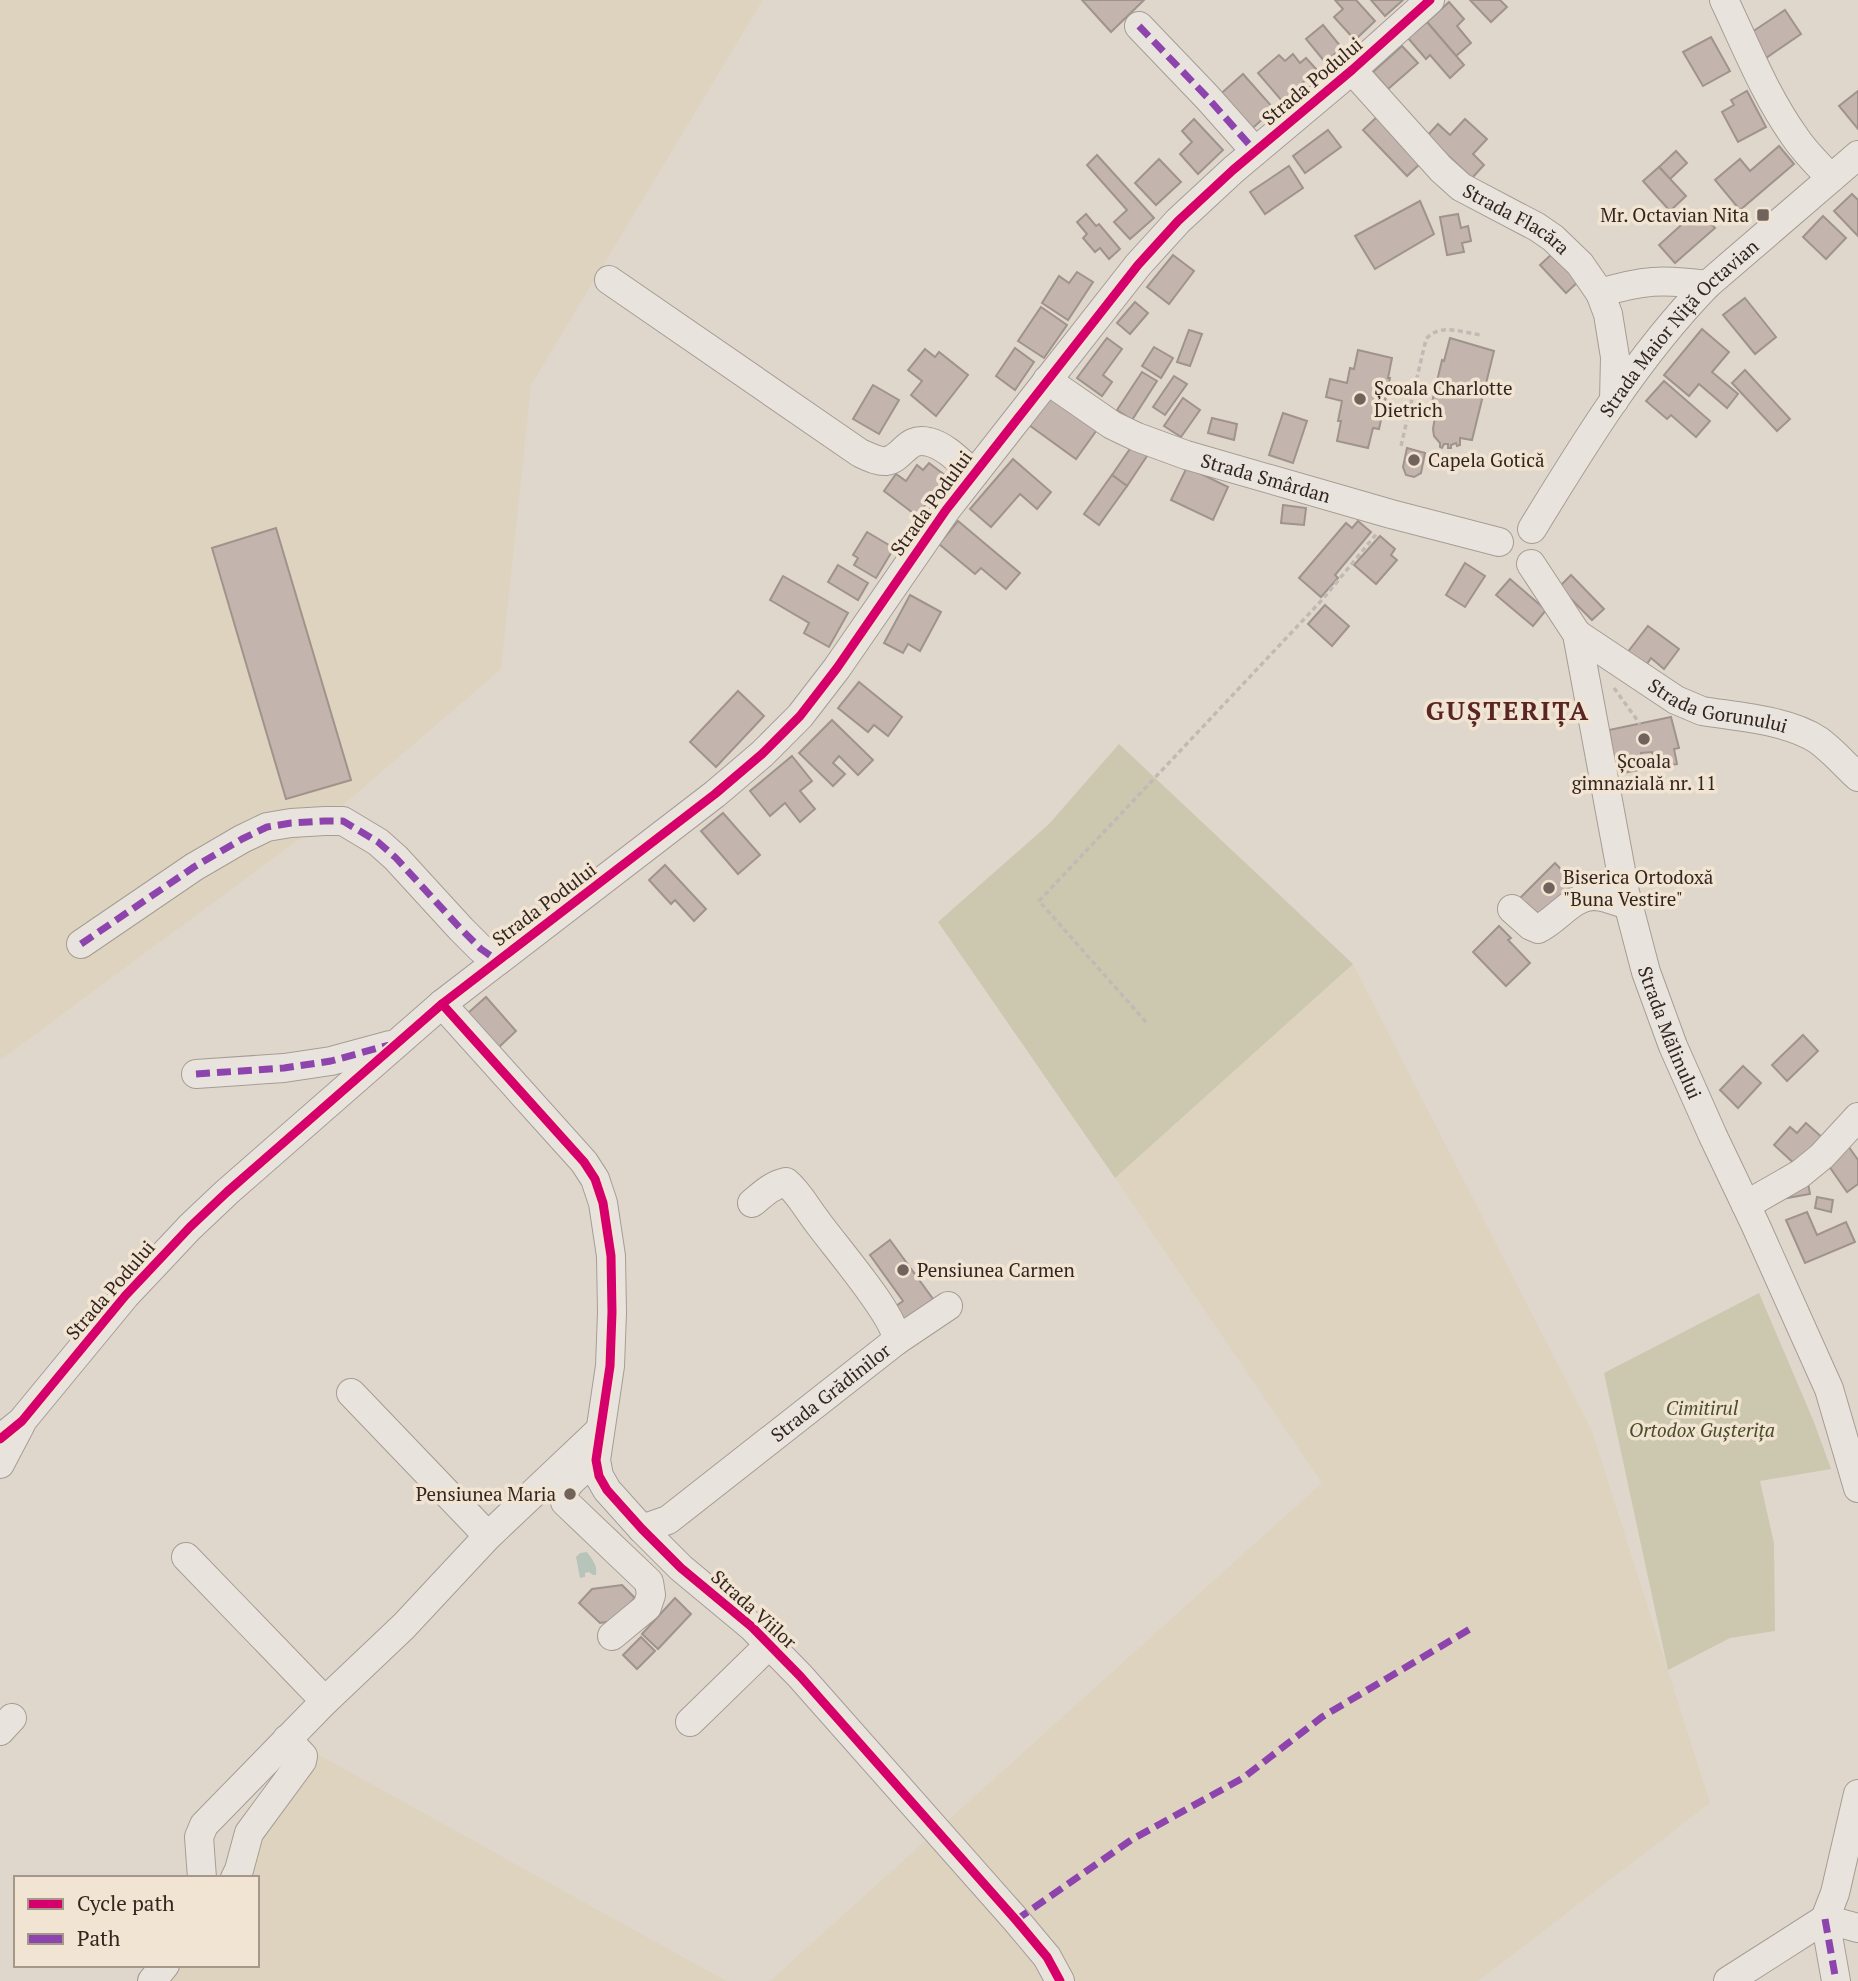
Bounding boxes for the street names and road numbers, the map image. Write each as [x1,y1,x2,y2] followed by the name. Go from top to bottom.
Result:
[1256,31,1367,130] street label: Strada Podului
[1459,177,1576,260] street label: Strada Flacăra
[1593,233,1763,422] street label: Strada Maior Niță Octavian
[884,445,977,560] street label: Strada Podului
[1198,447,1334,508] street label: Strada Smârdan
[1644,672,1791,738] street label: Strada Gorunului
[487,856,601,951] street label: Strada Podului
[1633,963,1708,1103] street label: Strada Mălinului
[60,1235,160,1345] street label: Strada Podului
[765,1337,896,1447] street label: Strada Grădinilor
[706,1564,803,1654] street label: Strada Viilor

